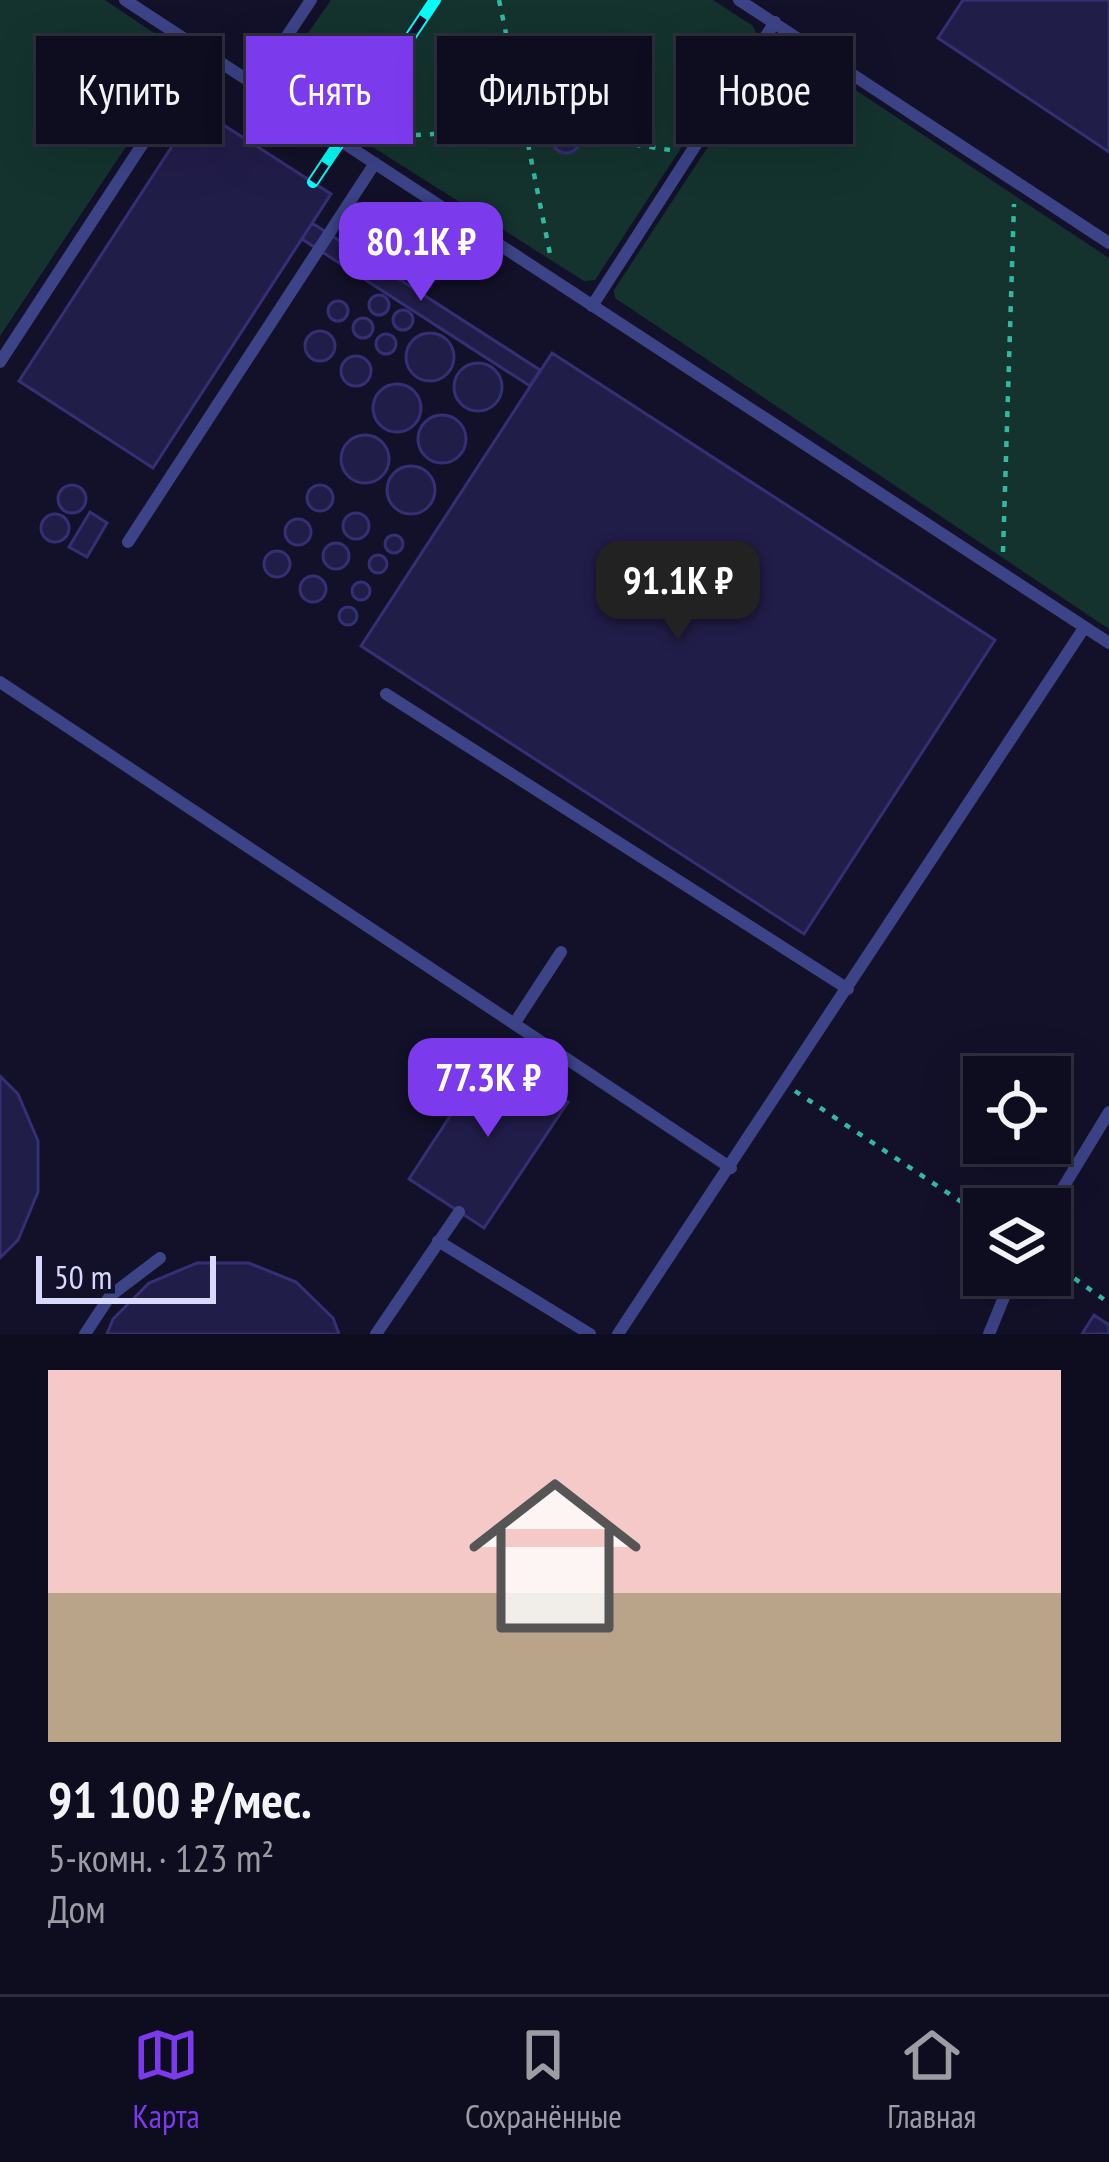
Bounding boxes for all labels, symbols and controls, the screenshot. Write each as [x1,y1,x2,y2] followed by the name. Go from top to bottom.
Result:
[36,36,222,144] chip: Купить
[246,36,413,144] chip: Снять
[437,36,652,144] chip: Фильтры
[676,36,853,144] chip: Новое
[310,202,532,304] pin: 80.1K ₽
[366,215,476,266] text: 80.1K ₽
[567,541,789,643] pin: 91.1K ₽
[623,554,733,605] text: 91.1K ₽
[377,1038,599,1140] pin: 77.3K ₽
[435,1051,541,1102] text: 77.3K ₽
[963,1056,1071,1296] map controls
[963,1056,1071,1164] button: locate
[963,1188,1071,1296] button: layers
[36,1250,216,1303] scale bar
[54,1255,112,1298] text: 50 m
[447,1448,663,1664] icon: home
[48,1766,312,1832] text: 91 100 ₽/мес.
[48,1832,274,1883] text: 5-комн. · 123 m²
[48,1883,106,1934] text: Дом
[133,2022,200,2137] tab: Карта
[465,2022,622,2137] tab: Сохранённые
[887,2022,976,2137] tab: Главная

